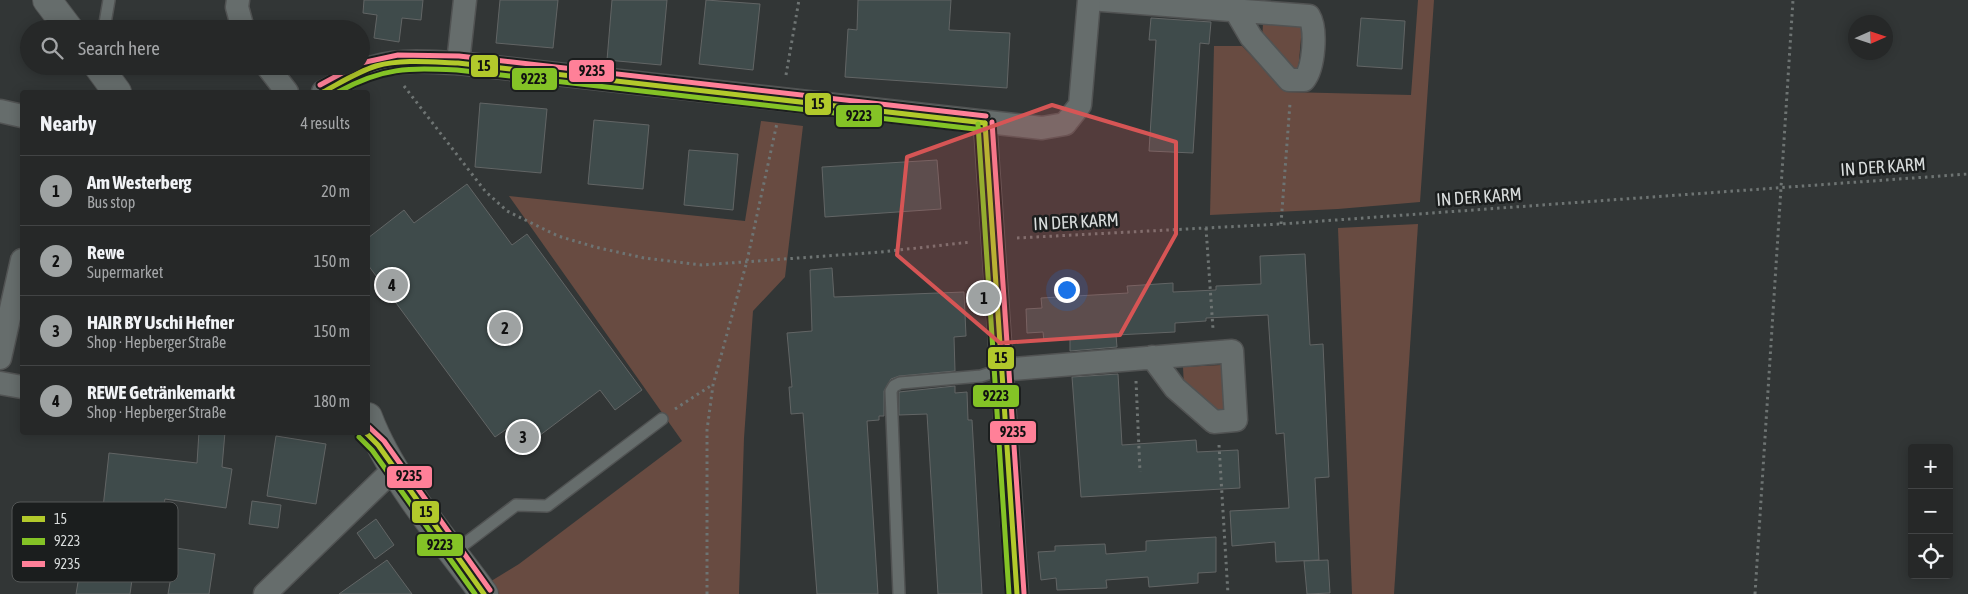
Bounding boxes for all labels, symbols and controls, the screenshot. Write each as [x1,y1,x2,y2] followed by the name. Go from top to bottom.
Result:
[1848,15,1893,60] north arrow
[20,20,370,75] search box
[38,34,66,62] icon: search
[78,37,160,59] text: Search here
[470,54,499,78] line badge: 15
[477,58,491,74] text: 15
[568,59,615,83] line badge: 9235
[579,63,606,79] text: 9235
[511,67,558,91] line badge: 9223
[521,71,547,87] text: 9223
[804,92,832,116] line badge: 15
[811,96,825,112] text: 15
[835,104,883,128] line badge: 9223
[846,108,872,124] text: 9223
[40,111,96,135] text: Nearby
[300,114,350,132] text: 4 results
[1840,153,1926,180] street label: IN DER KARM
[87,171,191,193] text: Am Westerberg
[52,182,60,200] text: 1
[321,182,350,200] text: 20 m
[1436,183,1522,210] street label: IN DER KARM
[87,193,135,211] text: Bus stop
[1033,209,1119,234] street label: IN DER KARM
[87,241,125,263] text: Rewe
[52,252,60,270] text: 2
[314,252,350,270] text: 150 m
[87,263,163,281] text: Supermarket
[376,266,408,304] pin: 4
[1054,277,1080,303] your location
[968,279,1000,317] pin: 1
[489,309,521,347] pin: 2
[87,311,234,333] text: HAIR BY Uschi Hefner
[52,322,60,340] text: 3
[314,322,350,340] text: 150 m
[87,333,226,351] text: Shop · Hepberger Straße
[987,346,1015,370] line badge: 15
[994,350,1008,366] text: 15
[87,381,235,403] text: REWE Getränkemarkt
[972,384,1020,408] line badge: 9223
[983,388,1009,404] text: 9223
[52,392,60,410] text: 4
[314,392,350,410] text: 180 m
[87,403,226,421] text: Shop · Hepberger Straße
[507,418,539,456] pin: 3
[989,420,1037,444] line badge: 9235
[1000,424,1027,440] text: 9235
[1908,444,1953,579] map controls
[1908,444,1953,489] button: +
[386,465,433,489] line badge: 9235
[396,468,423,484] text: 9235
[1908,489,1953,534] button: −
[411,500,440,524] line badge: 15
[12,502,178,582] legend
[419,504,433,520] text: 15
[54,511,67,527] text: 15
[54,533,80,549] text: 9223
[416,533,464,557] line badge: 9223
[1908,534,1953,579] button: locate
[427,537,453,553] text: 9223
[54,556,80,572] text: 9235

